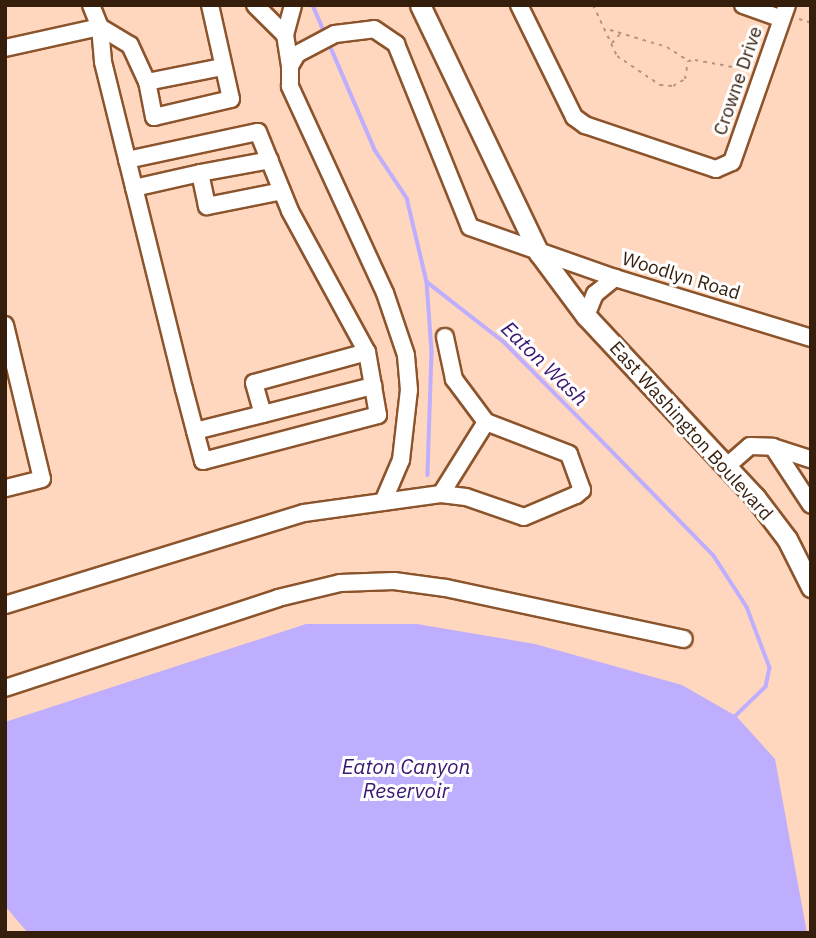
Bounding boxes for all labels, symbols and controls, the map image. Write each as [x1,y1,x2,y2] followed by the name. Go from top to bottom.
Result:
[709,24,767,138] street label: Crowne Drive
[619,247,743,305] street label: Woodlyn Road
[496,315,594,411] water label: Eaton Wash
[605,337,777,525] street label: East Washington Boulevard
[342,753,470,803] water label: Eaton Canyon Reservoir

